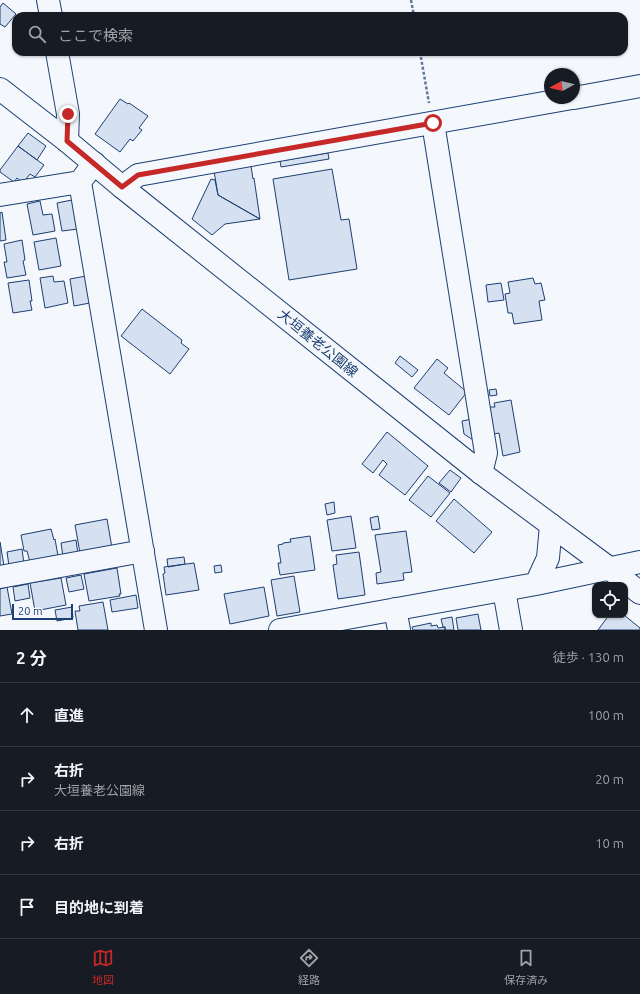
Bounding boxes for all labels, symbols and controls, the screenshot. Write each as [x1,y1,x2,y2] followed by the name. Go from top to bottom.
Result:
[12,12,628,56] search box
[26,23,48,45] icon: search
[58,27,133,44] text: ここで検索
[544,68,580,104] north arrow
[59,105,77,123] route end
[424,114,442,132] route start
[275,306,361,380] street label: 大垣養老公園線
[592,582,628,618] map controls
[592,582,628,618] button: locate
[12,602,73,621] scale bar
[18,605,42,617] text: 20 m
[16,648,47,667] text: 2 分
[553,650,624,664] text: 徒歩 · 130 m
[16,704,38,726] icon: ahead
[54,707,84,724] text: 直進
[588,708,624,722] text: 100 m
[54,762,84,779] text: 右折
[16,768,38,790] icon: right
[595,772,624,786] text: 20 m
[54,783,145,797] text: 大垣養老公園線
[16,832,38,854] icon: right
[54,835,84,852] text: 右折
[595,836,624,850] text: 10 m
[16,896,38,918] icon: arrive
[54,899,144,916] text: 目的地に到着
[92,947,114,987] tab: 地図
[298,947,320,987] tab: 経路
[504,947,548,987] tab: 保存済み

